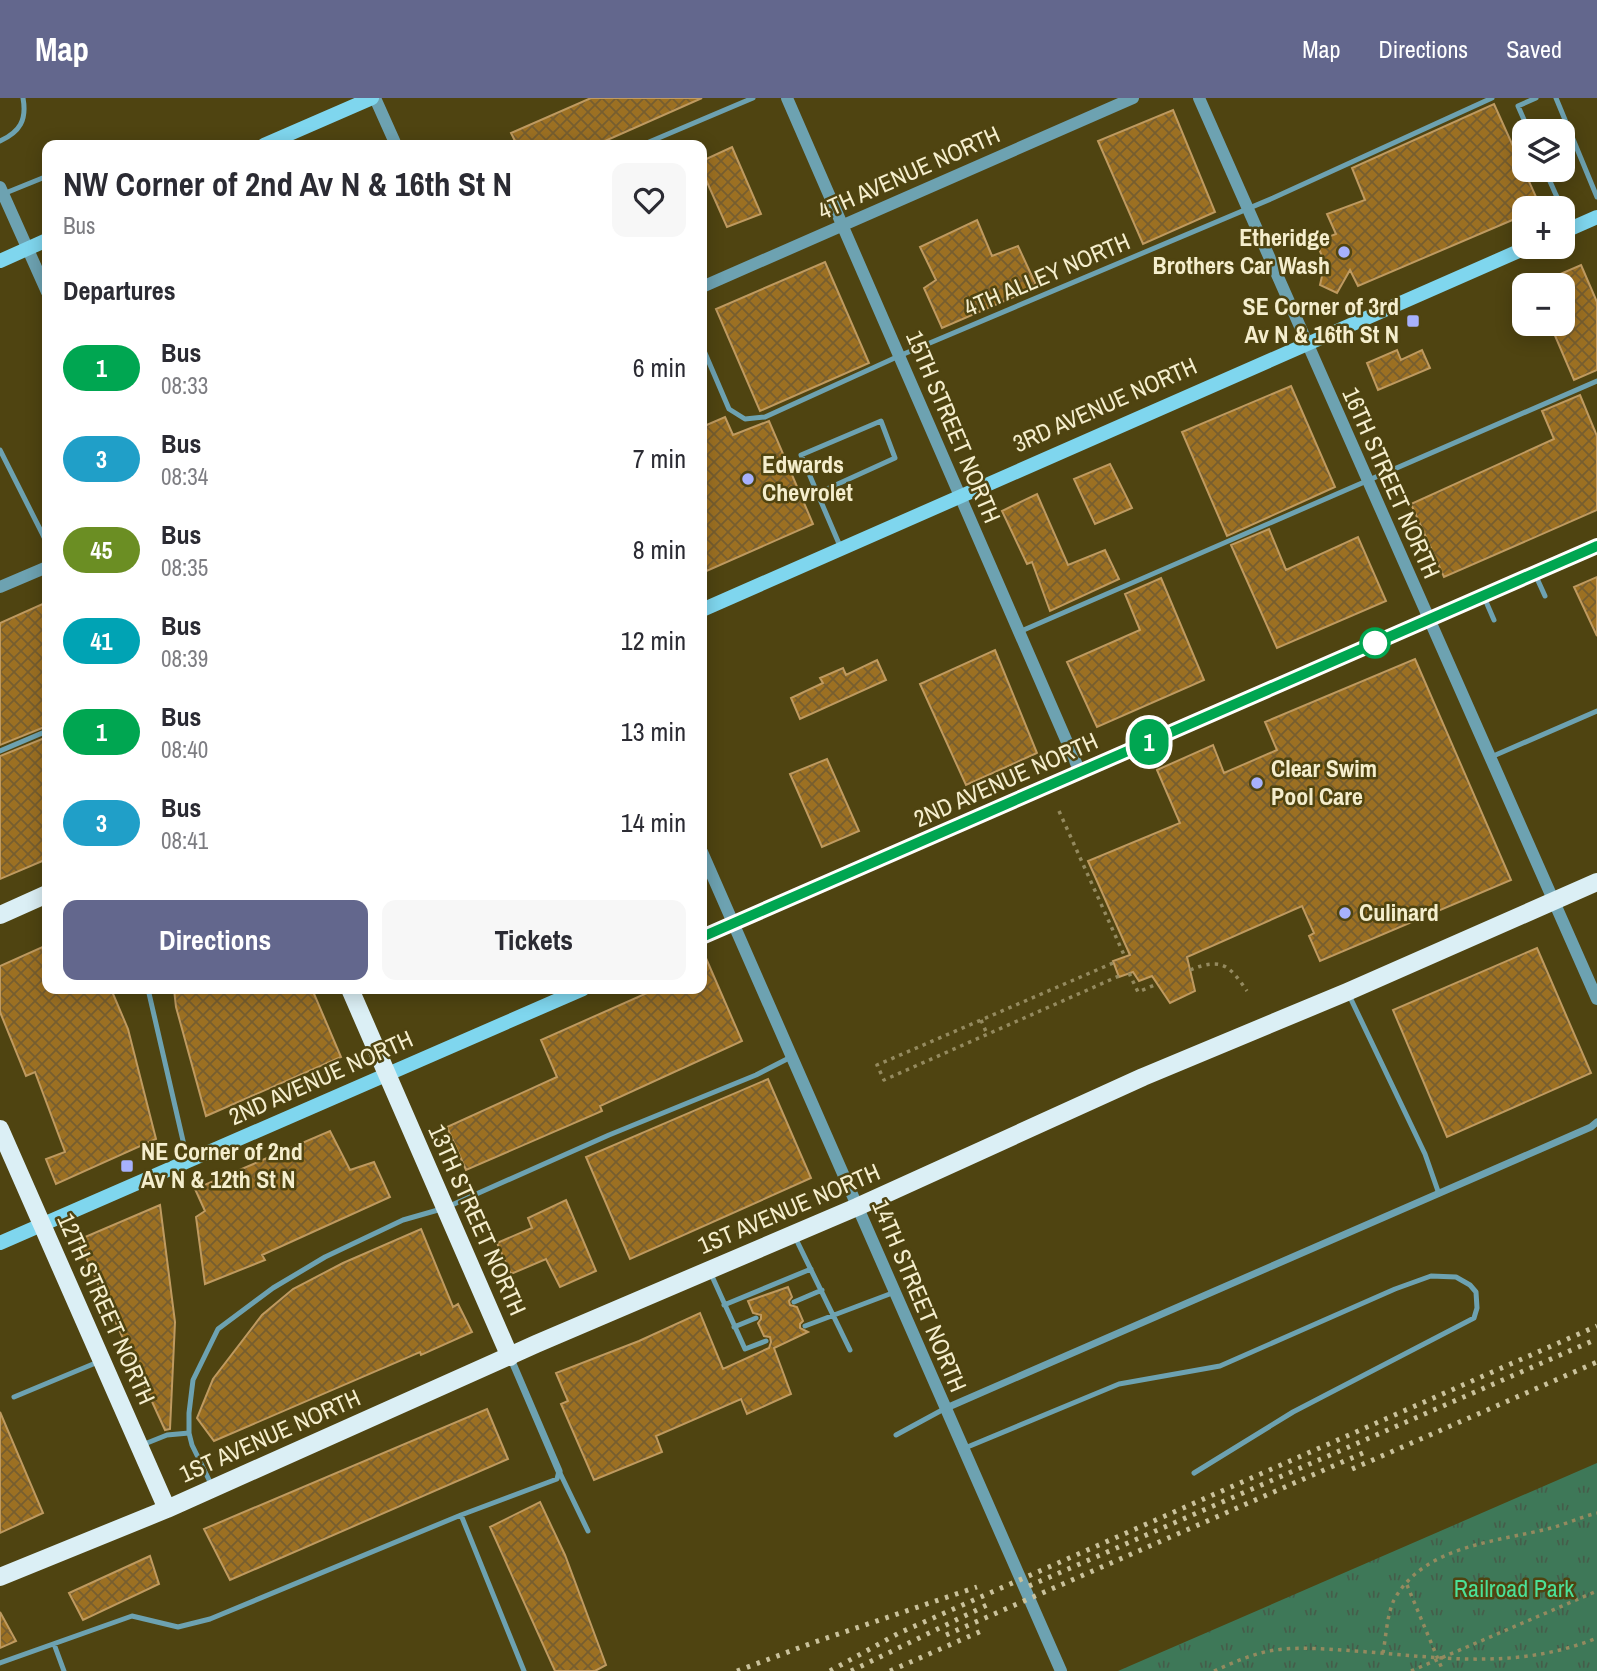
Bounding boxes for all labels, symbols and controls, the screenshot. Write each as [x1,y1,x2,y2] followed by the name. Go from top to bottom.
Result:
[35,27,89,71] text: Map
[1302,33,1340,65] text: Map
[1378,33,1468,65] text: Directions
[1506,33,1562,65] text: Saved
[812,118,1005,227] street label: 4TH AVENUE NORTH
[1512,119,1575,336] map controls
[1512,119,1575,182] button: layers
[63,162,512,206] text: NW Corner of 2nd Av N & 16th St N
[612,163,686,237] button: heart
[1512,196,1575,259] button: +
[63,210,96,241] text: Bus
[1152,221,1330,281] place label: Etheridge Brothers Car Wash
[959,225,1135,324] street label: 4TH ALLEY NORTH
[1336,244,1352,260] marker: Etheridge Brothers Car Wash
[63,273,176,308] text: Departures
[1512,273,1575,336] button: −
[1243,290,1399,350] place label: SE Corner of 3rd Av N & 16th St N
[1405,313,1421,329] marker: SE Corner of 3rd Av N & 16th St N
[899,326,1009,528] street label: 15TH STREET NORTH
[161,335,201,370] text: Bus
[1007,349,1202,459] street label: 3RD AVENUE NORTH
[633,350,686,385] text: 6 min
[96,352,107,384] text: 1
[161,370,208,401] text: 08:33
[1335,382,1448,583] street label: 16TH STREET NORTH
[161,426,201,461] text: Bus
[633,441,686,476] text: 7 min
[96,443,107,475] text: 3
[762,448,853,508] place label: Edwards Chevrolet
[161,461,208,492] text: 08:34
[740,471,756,487] marker: Edwards Chevrolet
[161,517,201,552] text: Bus
[633,532,686,567] text: 8 min
[91,534,112,566] text: 45
[161,552,208,583] text: 08:35
[161,608,201,643] text: Bus
[621,623,686,658] text: 12 min
[91,625,112,657] text: 41
[1360,628,1390,658] unlabelled marker
[161,643,208,674] text: 08:39
[161,699,201,734] text: Bus
[621,714,686,749] text: 13 min
[96,716,107,748] text: 1
[1126,719,1172,765] line badge: 1
[908,724,1103,834] street label: 2ND AVENUE NORTH
[1144,726,1154,758] text: 1
[161,734,208,765] text: 08:40
[1271,752,1377,812] place label: Clear Swim Pool Care
[1249,775,1265,791] marker: Clear Swim Pool Care
[161,790,201,825] text: Bus
[621,805,686,840] text: 14 min
[96,807,107,839] text: 3
[161,825,208,856] text: 08:41
[1359,896,1439,928] place label: Culinard
[63,900,368,980] button: Directions
[382,900,686,980] button: Tickets
[1337,905,1353,921] marker: Culinard
[223,1022,418,1132] street label: 2ND AVENUE NORTH
[421,1119,534,1320] street label: 13TH STREET NORTH
[141,1135,303,1195] place label: NE Corner of 2nd Av N & 12th St N
[693,1155,884,1261] street label: 1ST AVENUE NORTH
[119,1158,135,1174] marker: NE Corner of 2nd Av N & 12th St N
[865,1195,975,1397] street label: 14TH STREET NORTH
[50,1208,163,1409] street label: 12TH STREET NORTH
[174,1381,365,1489] street label: 1ST AVENUE NORTH
[1454,1572,1574,1604] park label: Railroad Park

